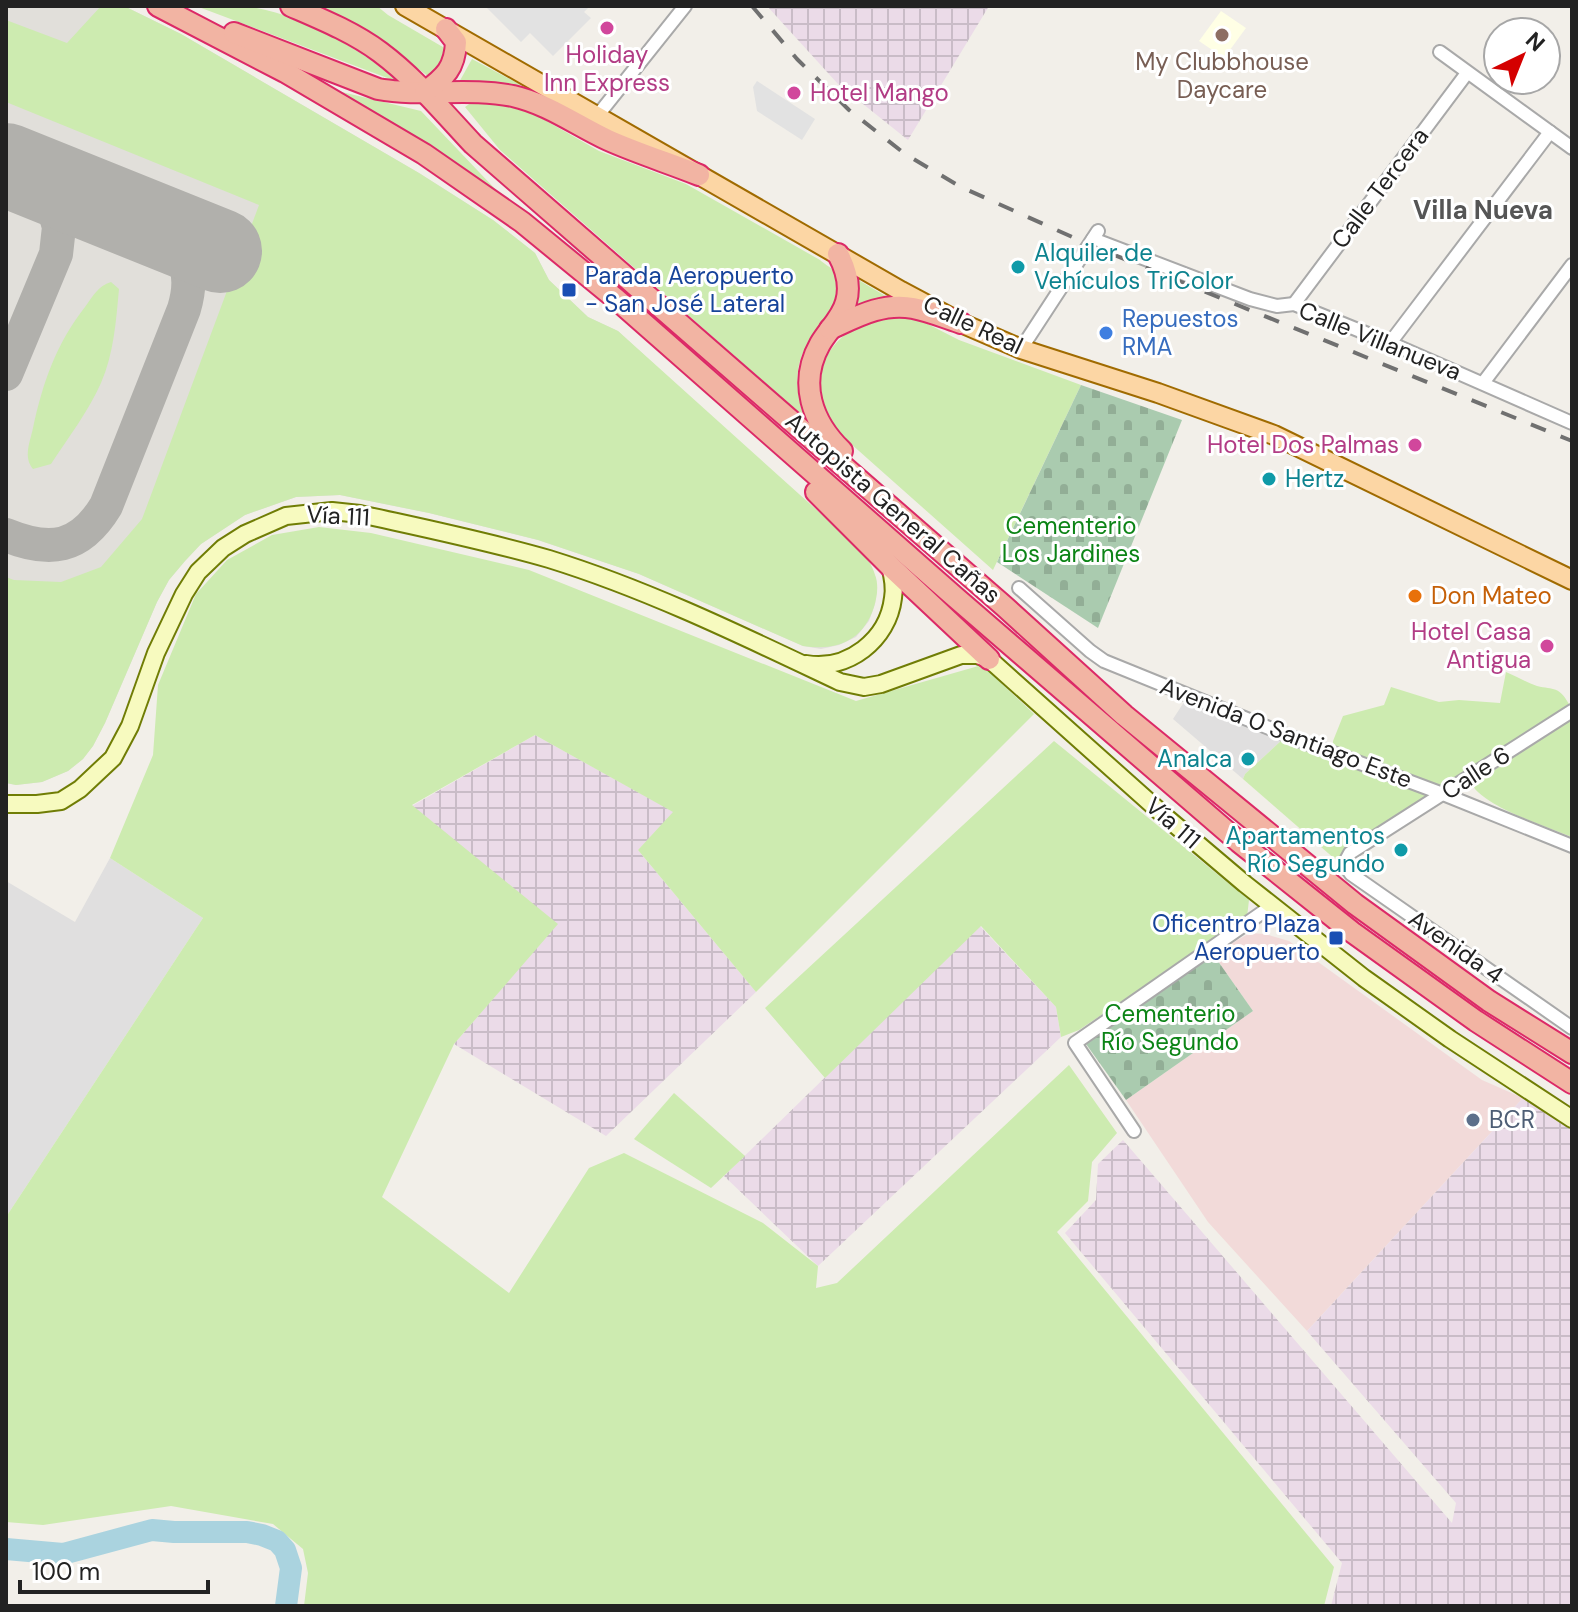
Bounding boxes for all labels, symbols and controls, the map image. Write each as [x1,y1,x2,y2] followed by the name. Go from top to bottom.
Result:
[1482,16,1562,96] north arrow
[598,19,616,37] marker: Holiday Inn Express
[1213,26,1231,44] marker: My Clubbhouse Daycare
[1520,26,1551,58] text: N
[544,39,670,98] place label: Holiday Inn Express
[1135,46,1309,105] place label: My Clubbhouse Daycare
[810,77,949,108] place label: Hotel Mango
[785,84,803,102] marker: Hotel Mango
[1324,121,1435,254] street label: Calle Tercera
[1413,193,1553,227] district label: Villa Nueva
[1034,237,1234,296] place label: Alquiler de Vehículos TriColor
[1009,258,1027,276] marker: Alquiler de Vehículos TriColor
[585,260,794,319] place label: Parada Aeropuerto - San José Lateral
[560,281,578,299] marker: Parada Aeropuerto - San José Lateral
[918,288,1028,361] street label: Calle Real
[1294,294,1466,387] street label: Calle Villanueva
[1122,303,1238,362] place label: Repuestos RMA
[1097,324,1115,342] marker: Repuestos RMA
[779,405,1008,610] street label: Autopista General Cañas
[1207,429,1399,460] place label: Hotel Dos Palmas
[1406,436,1424,454] marker: Hotel Dos Palmas
[1285,463,1344,494] place label: Hertz
[1260,470,1278,488] marker: Hertz
[306,498,370,533] street label: Vía 111
[1002,510,1140,569] park label: Cementerio Los Jardines
[1431,580,1552,611] place label: Don Mateo
[1406,587,1424,605] marker: Don Mateo
[1411,616,1531,675] place label: Hotel Casa Antigua
[1538,637,1556,655] marker: Hotel Casa Antigua
[1156,670,1417,795] street label: Avenida 0 Santiago Este
[1435,739,1516,806] street label: Calle 6
[1157,743,1232,774] place label: Analca
[1239,750,1257,768] marker: Analca
[1139,790,1207,855] street label: Vía 111
[1225,820,1385,879] place label: Apartamentos Río Segundo
[1392,841,1410,859] marker: Apartamentos Río Segundo
[1403,903,1510,991] street label: Avenida 4
[1152,908,1320,967] place label: Oficentro Plaza Aeropuerto
[1327,929,1345,947] marker: Oficentro Plaza Aeropuerto
[1101,998,1239,1057] park label: Cementerio Río Segundo
[1489,1104,1535,1135] place label: BCR
[1464,1111,1482,1129] marker: BCR
[20,1544,208,1594] scale bar
[32,1556,100,1587] text: 100 m

